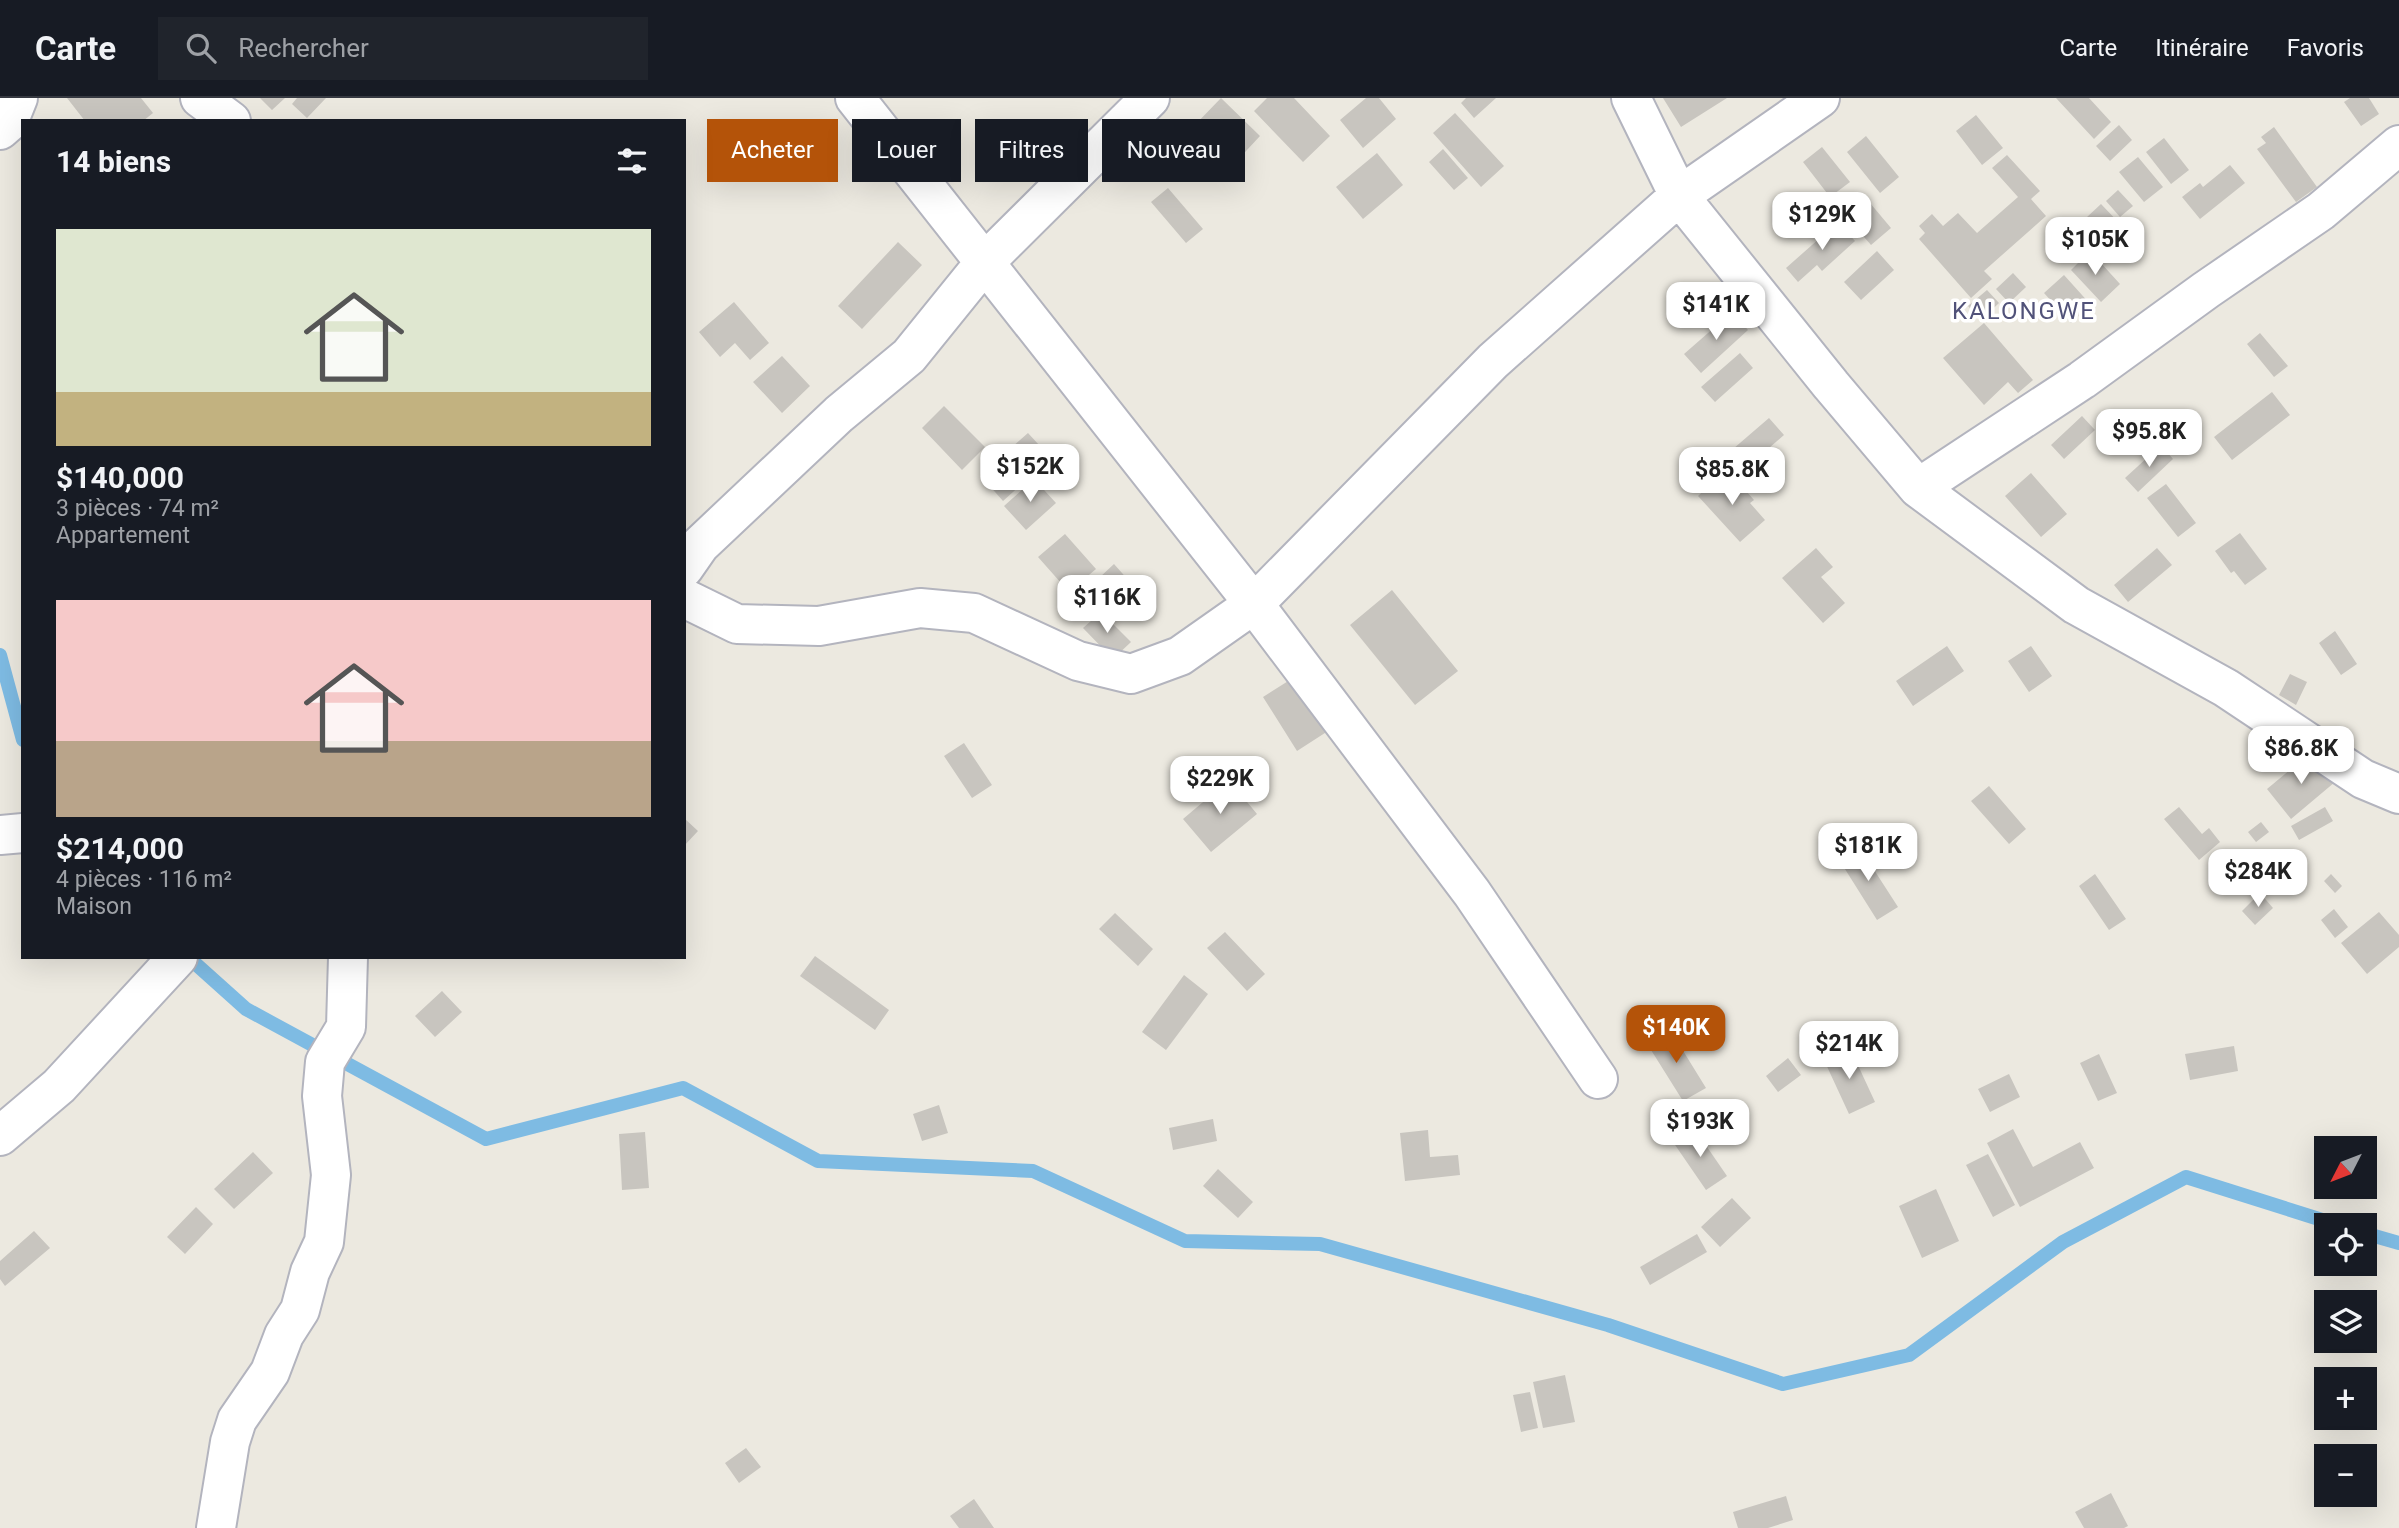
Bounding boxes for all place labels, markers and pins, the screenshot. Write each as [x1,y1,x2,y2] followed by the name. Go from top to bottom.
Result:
[1773,192,1871,252] pin: $129K
[2046,218,2144,277] pin: $105K
[1667,282,1765,342] pin: $141K
[2092,410,2206,469] pin: $95.8K
[981,444,1079,504] pin: $152K
[1675,448,1789,507] pin: $85.8K
[1058,575,1156,635] pin: $116K
[2244,726,2358,786] pin: $86.8K
[1171,756,1269,816] pin: $229K
[1819,824,1917,883] pin: $181K
[2209,850,2307,909] pin: $284K
[1627,1006,1725,1065] pin: $140K
[1800,1021,1898,1081] pin: $214K
[1651,1100,1749,1159] pin: $193K

